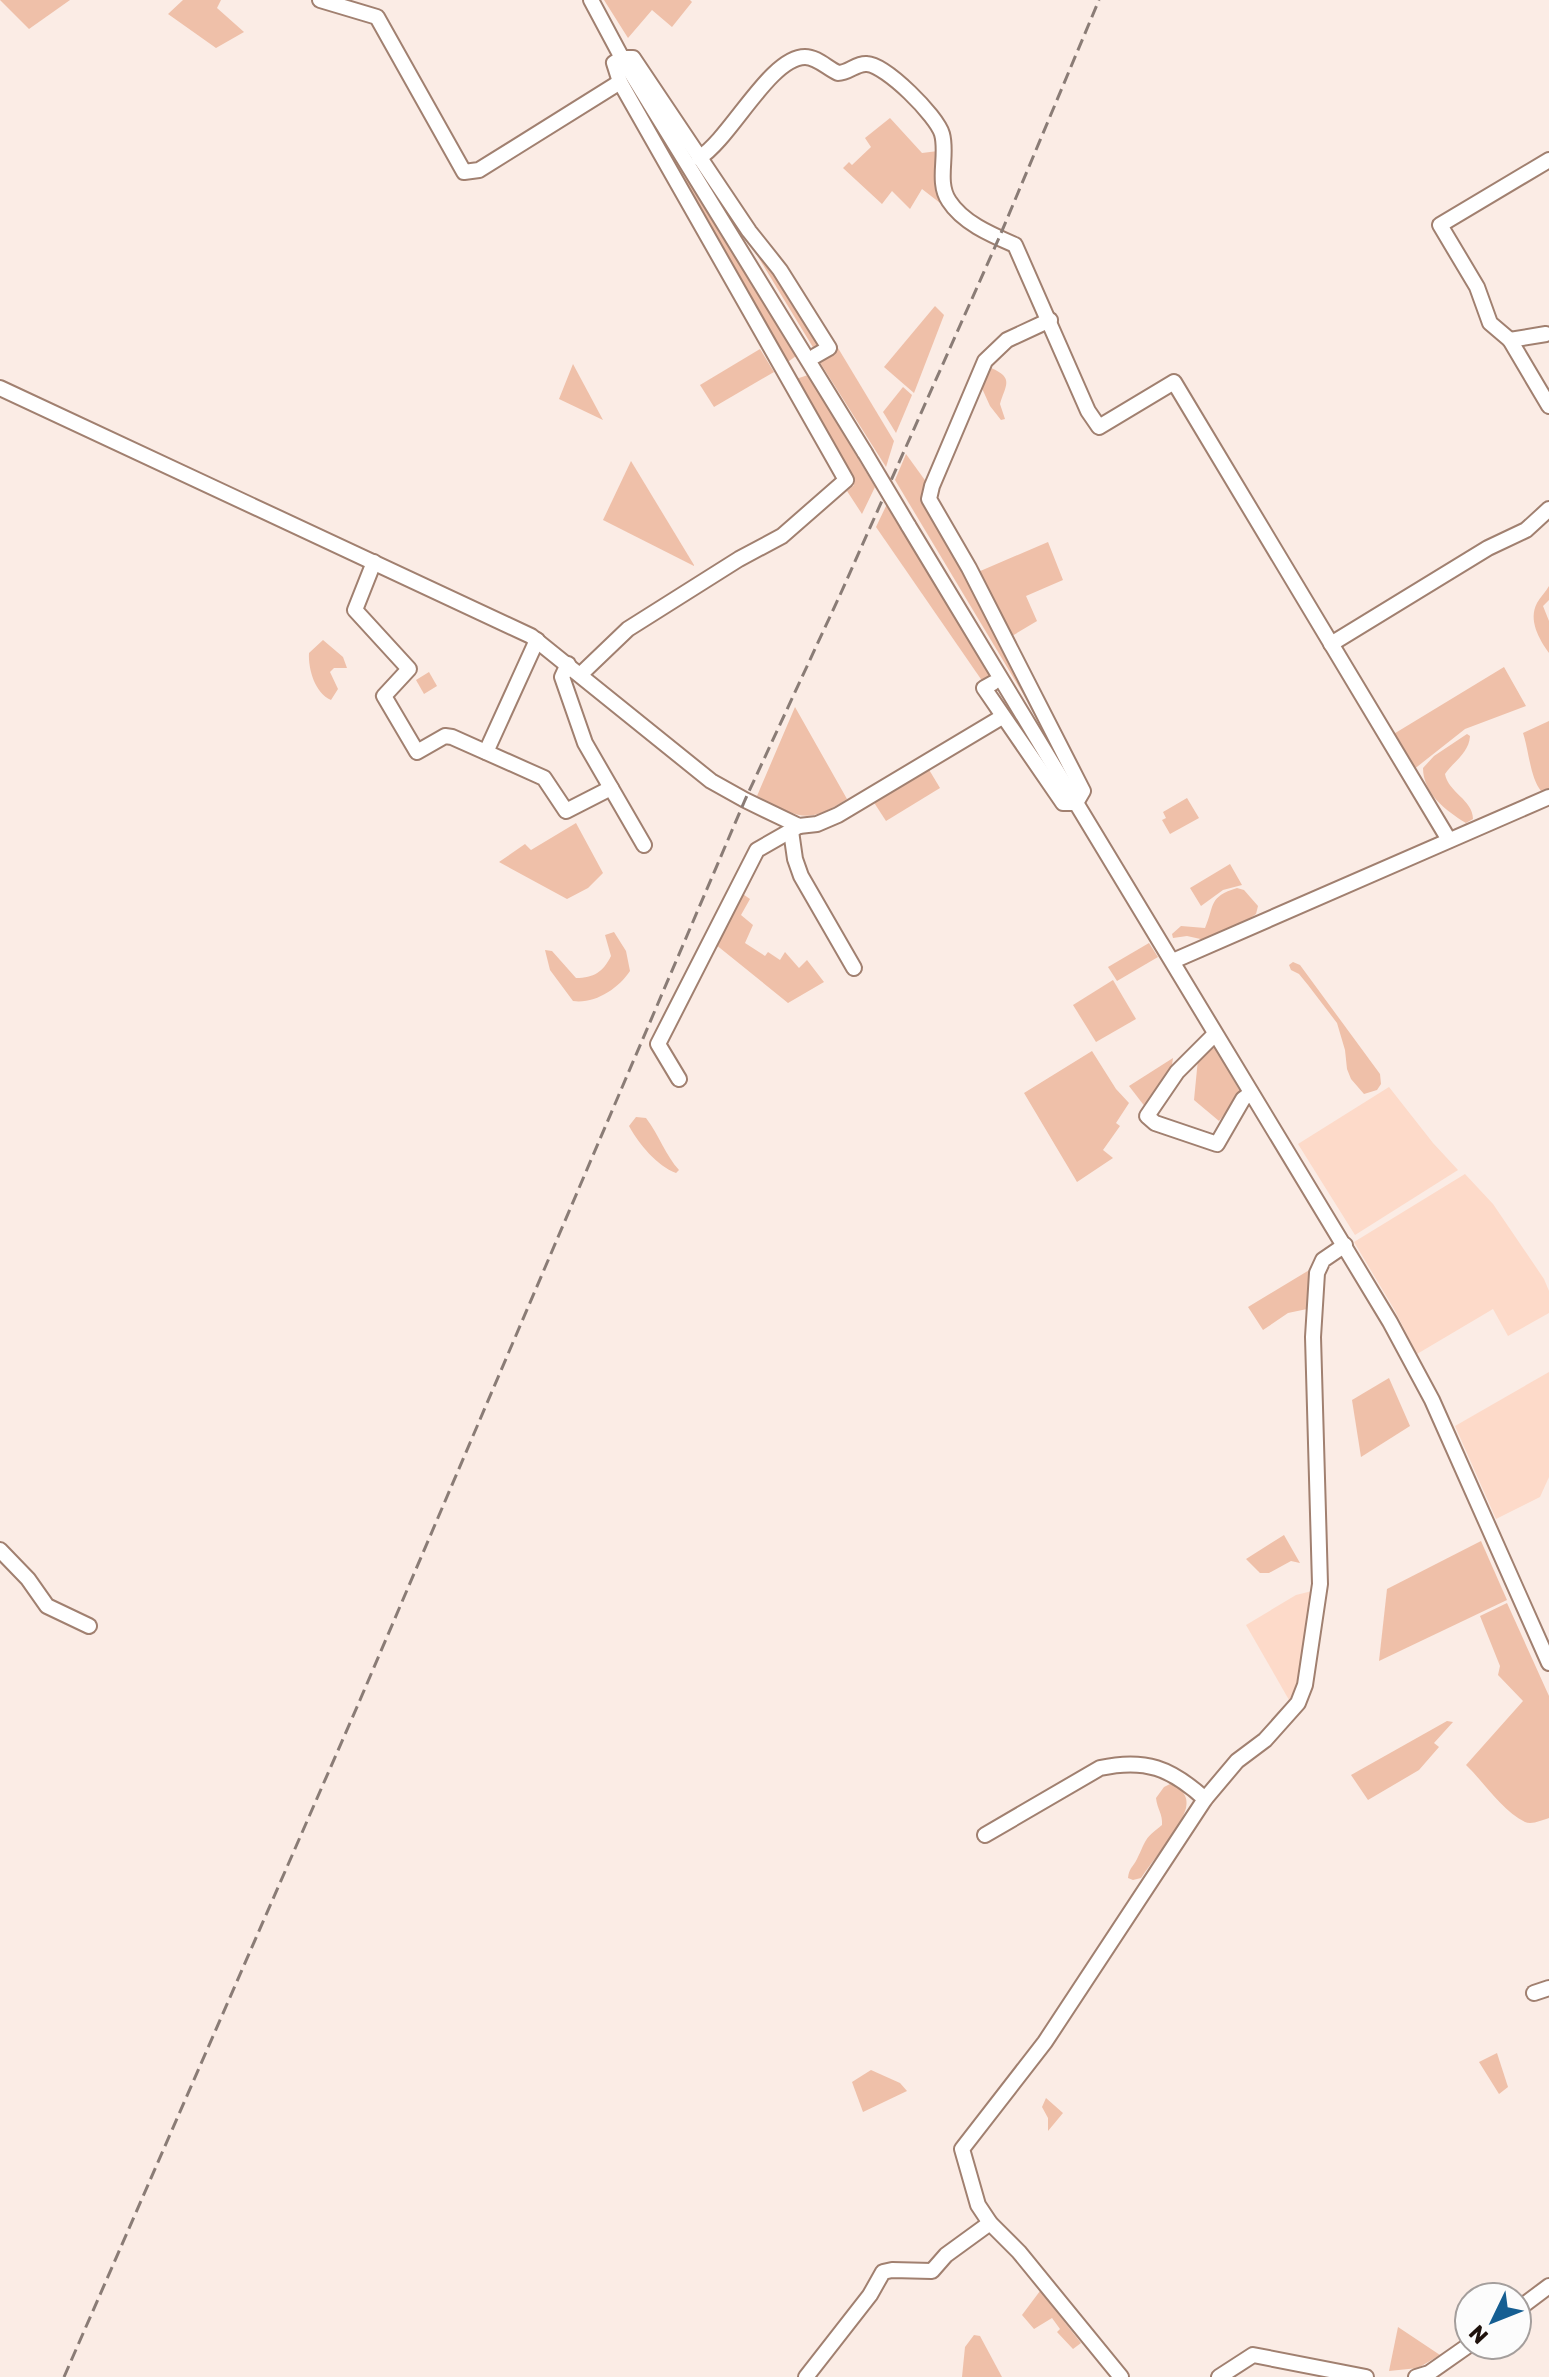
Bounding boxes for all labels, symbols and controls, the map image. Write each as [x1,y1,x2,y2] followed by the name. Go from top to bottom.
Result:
[1453,2281,1533,2361] north arrow
[1463,2319,1494,2349] text: N

